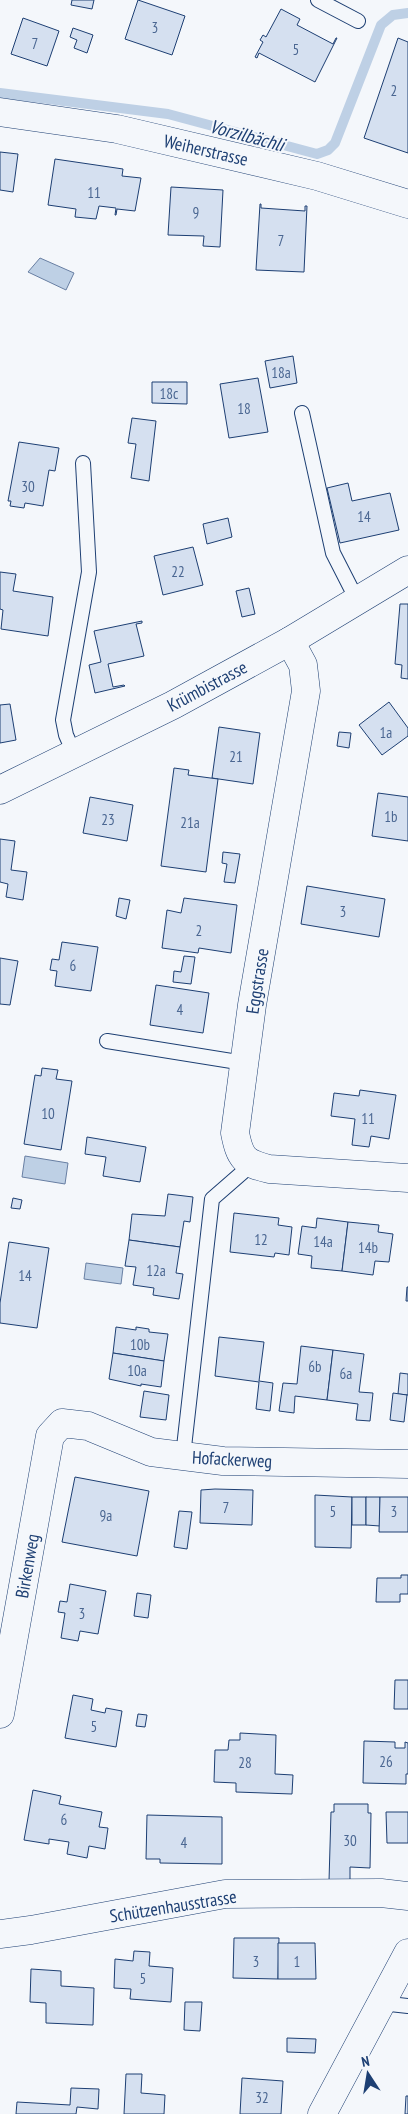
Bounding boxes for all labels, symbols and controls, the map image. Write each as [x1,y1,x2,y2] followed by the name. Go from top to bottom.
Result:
[152,18,158,37] house number: 3
[32,34,38,53] house number: 7
[293,40,299,59] house number: 5
[391,81,397,100] house number: 2
[207,114,290,157] water label: Vorzilbächli
[162,129,250,171] street label: Weiherstrasse
[87,183,101,202] house number: 11
[193,203,199,222] house number: 9
[278,231,284,250] house number: 7
[271,363,291,382] house number: 18a
[160,384,179,403] house number: 18c
[237,399,251,418] house number: 18
[21,477,35,496] house number: 30
[357,507,371,526] house number: 14
[171,562,185,581] house number: 22
[163,655,251,717] street label: Krümbistrasse
[380,723,392,742] house number: 1a
[229,747,243,766] house number: 21
[384,807,398,826] house number: 1b
[101,810,115,829] house number: 23
[180,813,200,832] house number: 21a
[340,902,346,921] house number: 3
[196,921,202,940] house number: 2
[240,947,274,1015] street label: Eggstrasse
[70,956,77,975] house number: 6
[177,1000,184,1019] house number: 4
[41,1104,55,1123] house number: 10
[361,1109,375,1128] house number: 11
[254,1230,268,1249] house number: 12
[313,1232,333,1251] house number: 14a
[358,1238,378,1257] house number: 14b
[146,1261,166,1280] house number: 12a
[18,1266,32,1285] house number: 14
[130,1335,150,1354] house number: 10b
[308,1357,322,1376] house number: 6b
[127,1361,147,1380] house number: 10a
[340,1364,352,1383] house number: 6a
[191,1445,273,1473] street label: Hofackerweg
[223,1498,229,1517] house number: 7
[330,1502,336,1521] house number: 5
[391,1502,397,1521] house number: 3
[100,1506,112,1525] house number: 9a
[10,1532,44,1600] street label: Birkenweg
[79,1604,85,1623] house number: 3
[91,1717,97,1736] house number: 5
[379,1752,393,1771] house number: 26
[238,1753,252,1772] house number: 28
[61,1810,68,1829] house number: 6
[343,1831,357,1850] house number: 30
[181,1833,188,1852] house number: 4
[108,1885,238,1927] street label: Schützenhausstrasse
[253,1952,259,1971] house number: 3
[294,1952,300,1971] house number: 1
[140,1969,146,1988] house number: 5
[343,2049,393,2099] north arrow
[360,2052,371,2071] text: N
[255,2088,269,2107] house number: 32

